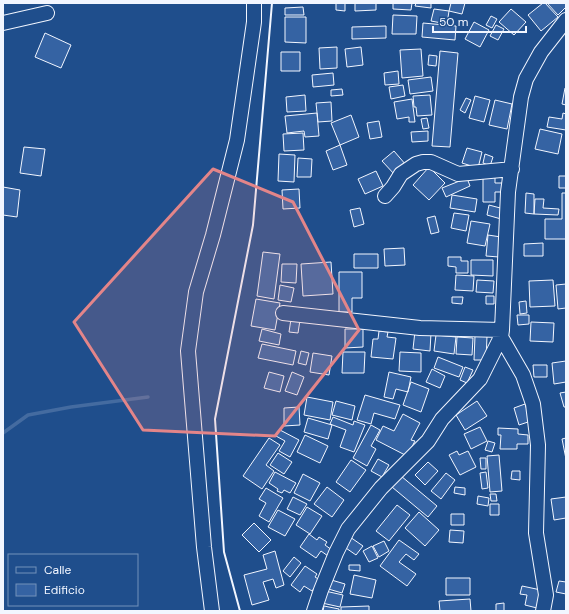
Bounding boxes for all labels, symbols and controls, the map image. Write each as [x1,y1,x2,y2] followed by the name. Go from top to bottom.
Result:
[433,8,526,34] scale bar
[439,14,468,30] text: 50 m
[8,554,138,606] legend
[44,562,71,578] text: Calle
[44,582,85,598] text: Edificio

